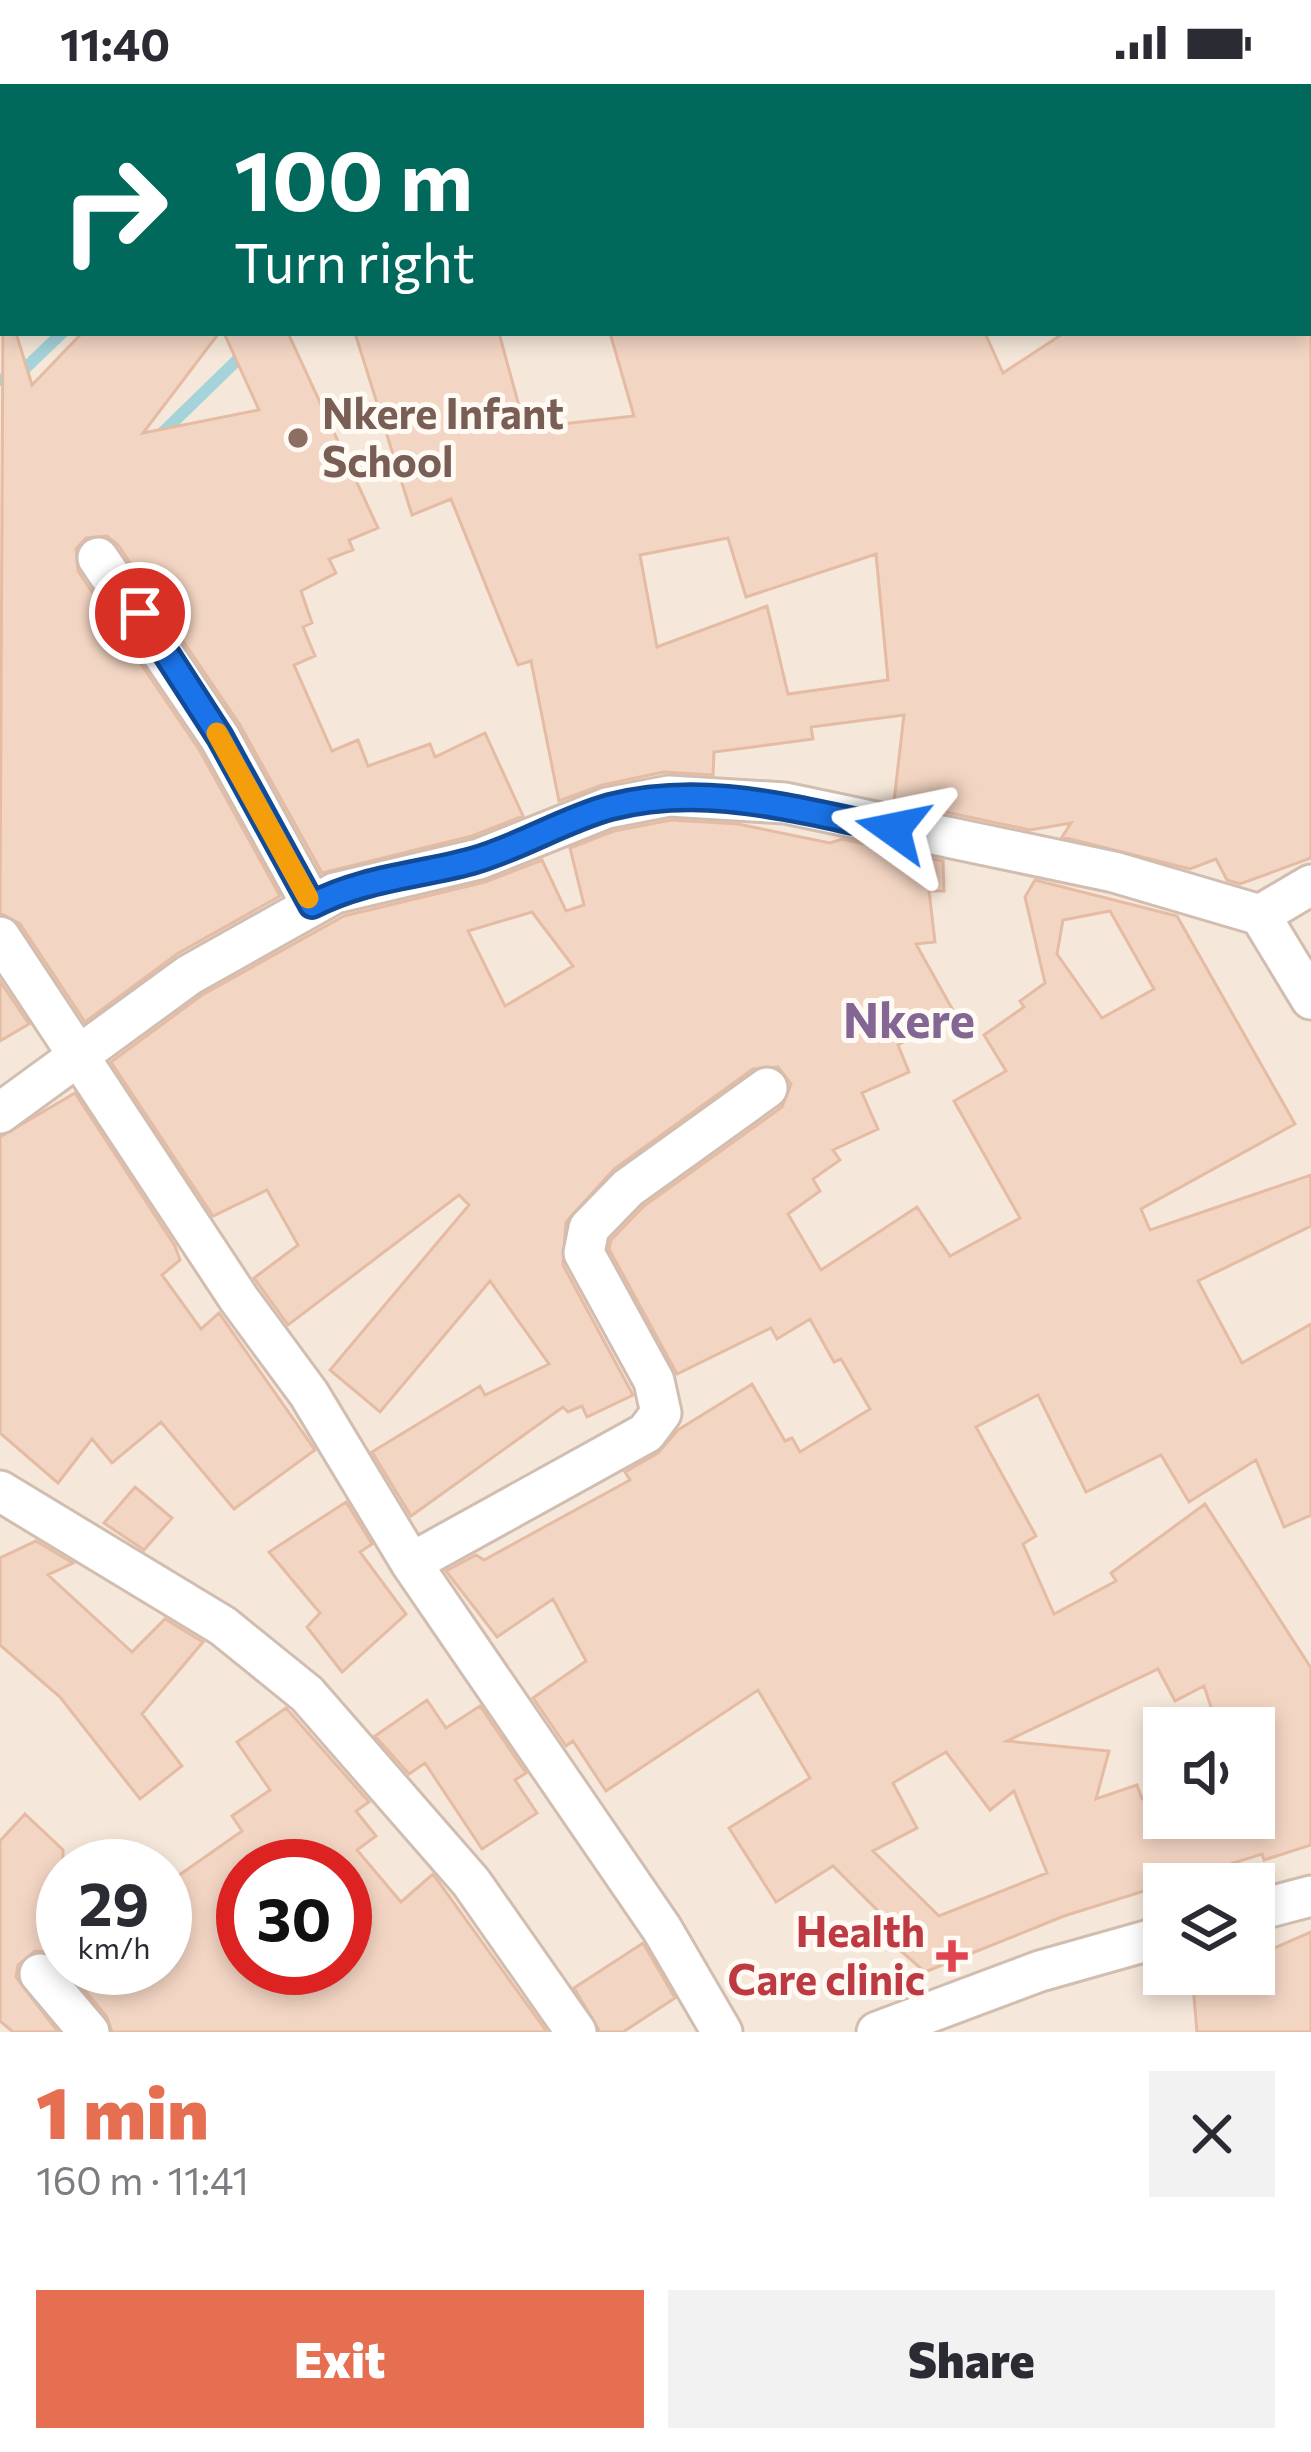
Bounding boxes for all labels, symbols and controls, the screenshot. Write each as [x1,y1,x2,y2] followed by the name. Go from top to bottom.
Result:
[60,15,170,70] text: 11:40
[234,126,473,228] text: 100 m
[36,132,192,288] icon: right
[234,228,475,294] text: Turn right
[322,386,564,486] place label: Nkere Infant School
[285,425,311,451] marker: Nkere Infant School
[89,562,191,664] pin
[107,580,173,646] icon: arrive
[830,766,956,892] position arrow
[843,989,975,1048] district label: Nkere
[1143,1707,1275,1995] map controls
[1143,1707,1275,1839] button: sound
[216,1839,372,1995] speed limit sign: 30
[1143,1863,1275,1995] button: layers
[79,1865,149,1938] text: 29
[727,1904,925,2004] place label: Health Care clinic
[78,1928,150,1965] text: km/h
[936,1940,968,1972] marker: Health Care clinic
[36,2066,209,2154] text: 1 min
[1149,2071,1275,2197] button: close
[36,2155,249,2203] text: 160 m · 11:41
[36,2290,644,2428] button: Exit
[668,2290,1275,2428] button: Share

